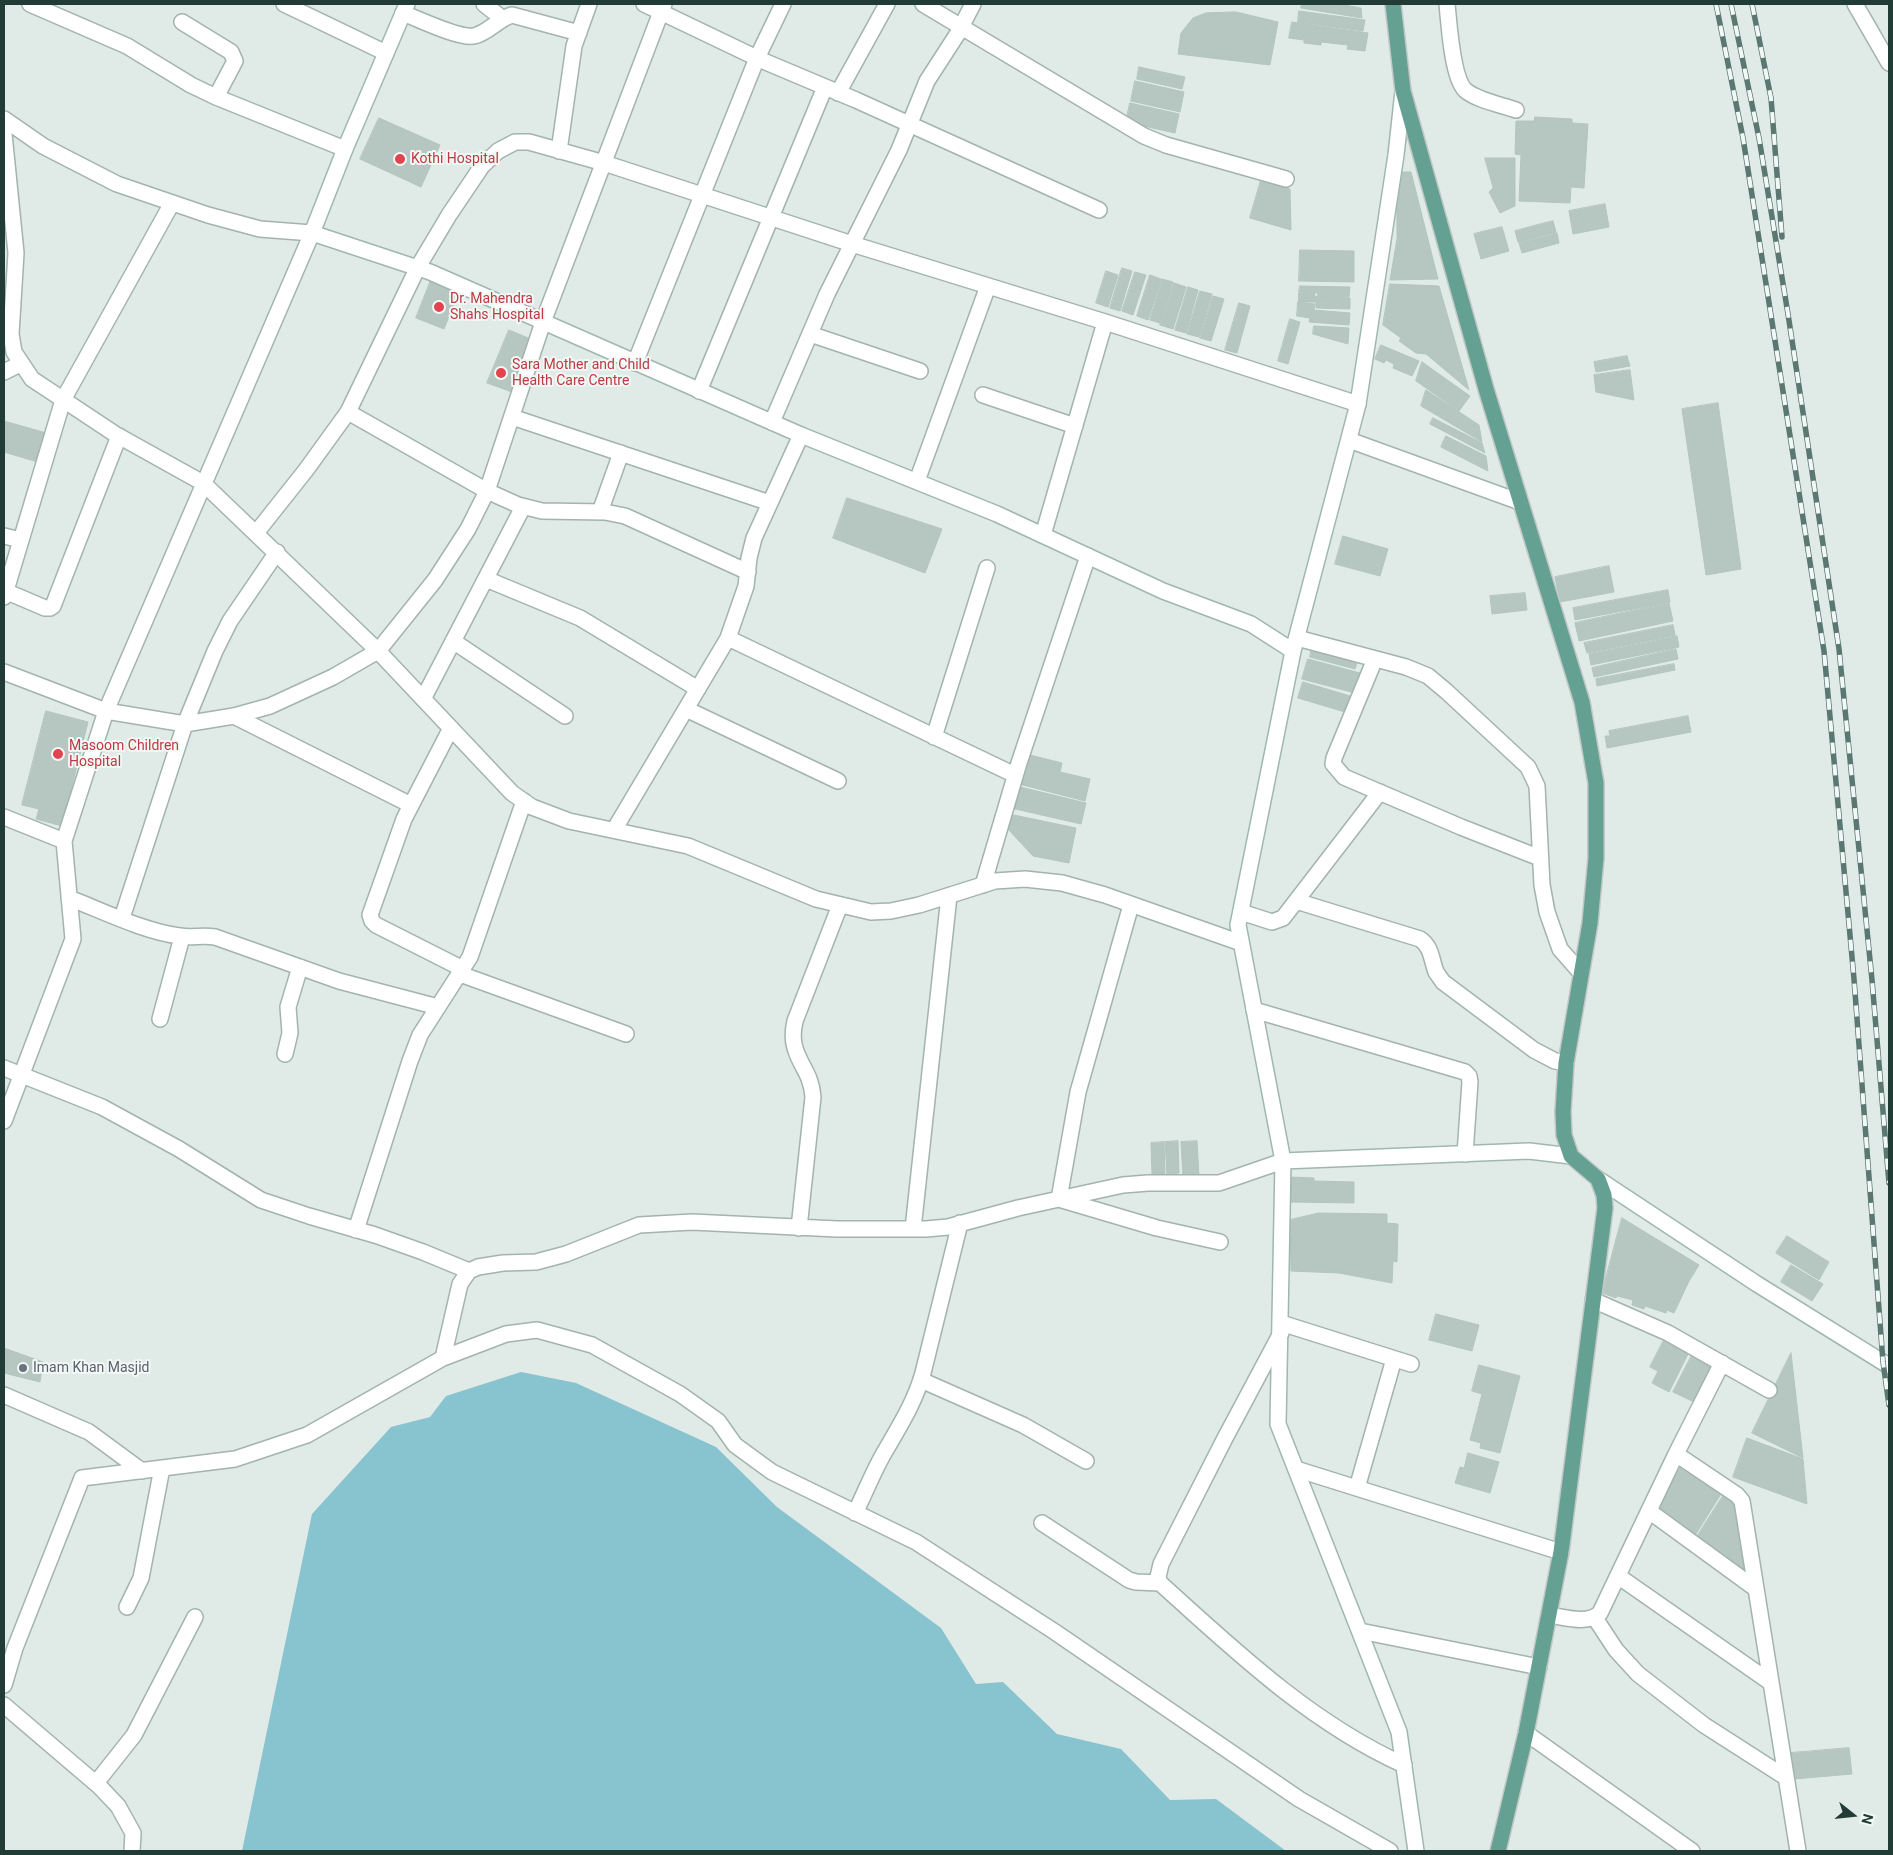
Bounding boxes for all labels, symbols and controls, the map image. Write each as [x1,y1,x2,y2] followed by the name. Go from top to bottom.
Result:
[411,151,499,167] place label: Kothi Hospital
[393,152,407,166] marker: Kothi Hospital
[450,291,544,324] place label: Dr. Mahendra Shahs Hospital
[432,300,446,314] marker: Dr. Mahendra Shahs Hospital
[512,357,650,390] place label: Sara Mother and Child Health Care Centre
[494,366,508,380] marker: Sara Mother and Child Health Care Centre
[69,738,179,770] place label: Masoom Children Hospital
[51,747,65,761] marker: Masoom Children Hospital
[33,1360,149,1376] place label: Imam Khan Masjid
[17,1362,29,1374] marker: Imam Khan Masjid
[1828,1790,1878,1840] north arrow
[1858,1812,1876,1826] text: N

